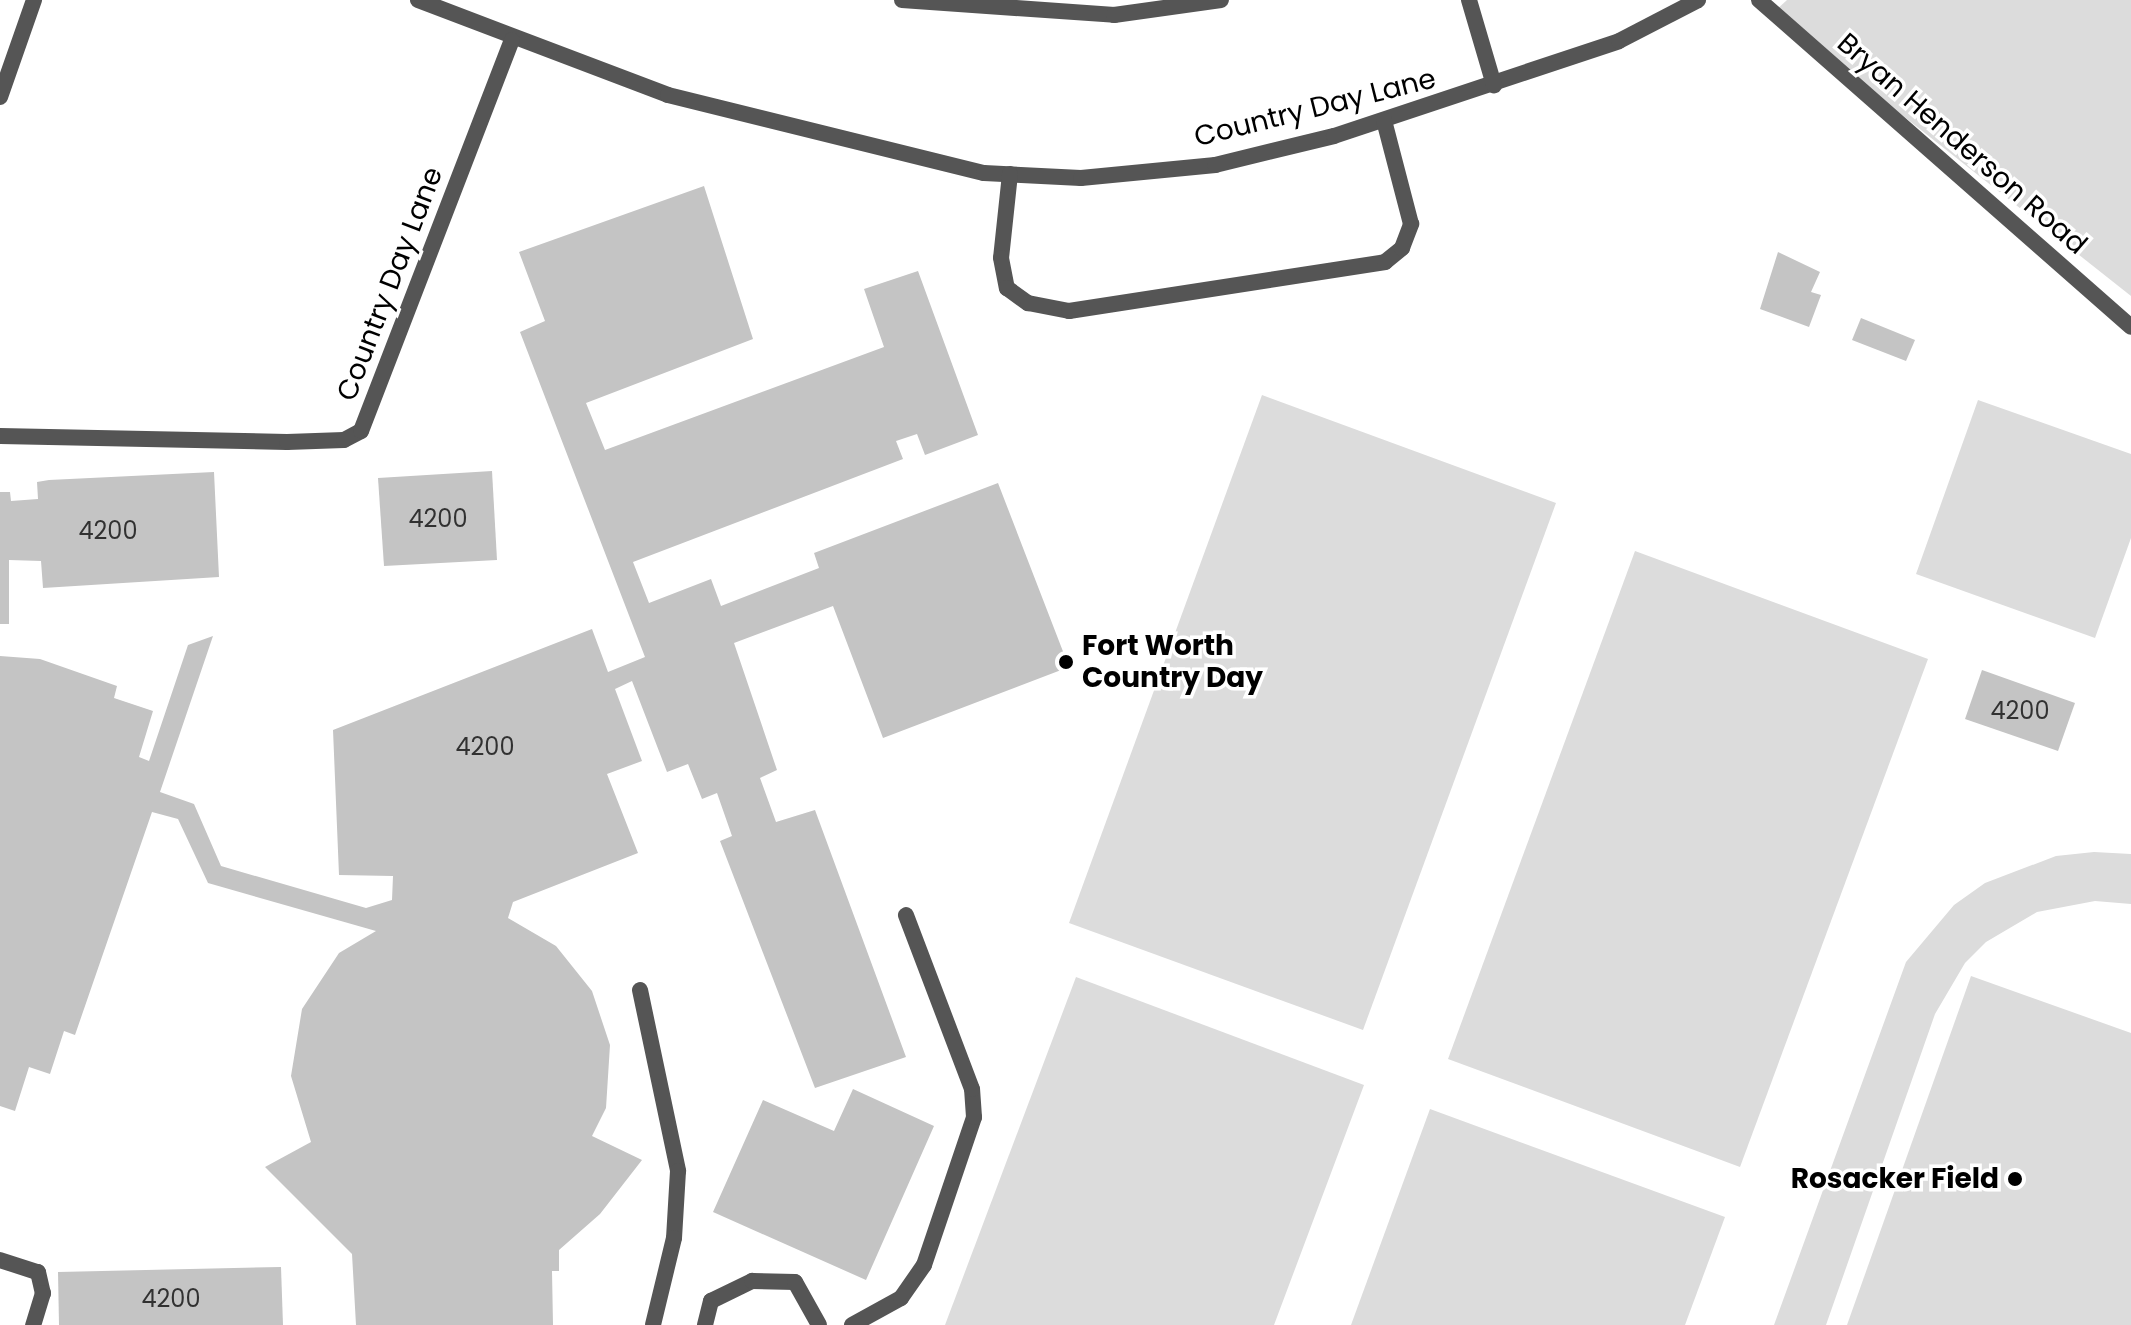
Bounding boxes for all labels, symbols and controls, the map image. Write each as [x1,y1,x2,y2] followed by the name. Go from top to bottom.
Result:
[1830,26,2094,262] street label: Bryan Henderson Road
[1191,62,1439,154] street label: Country Day Lane
[330,162,450,406] street label: Country Day Lane
[408,505,468,533] house number: 4200
[78,517,138,545] house number: 4200
[1082,629,1263,695] place label: Fort Worth Country Day
[1057,653,1075,671] marker: Fort Worth Country Day
[1990,697,2050,725] house number: 4200
[455,733,515,761] house number: 4200
[1791,1162,1999,1196] place label: Rosacker Field
[2006,1170,2024,1188] marker: Rosacker Field
[141,1285,201,1313] house number: 4200

